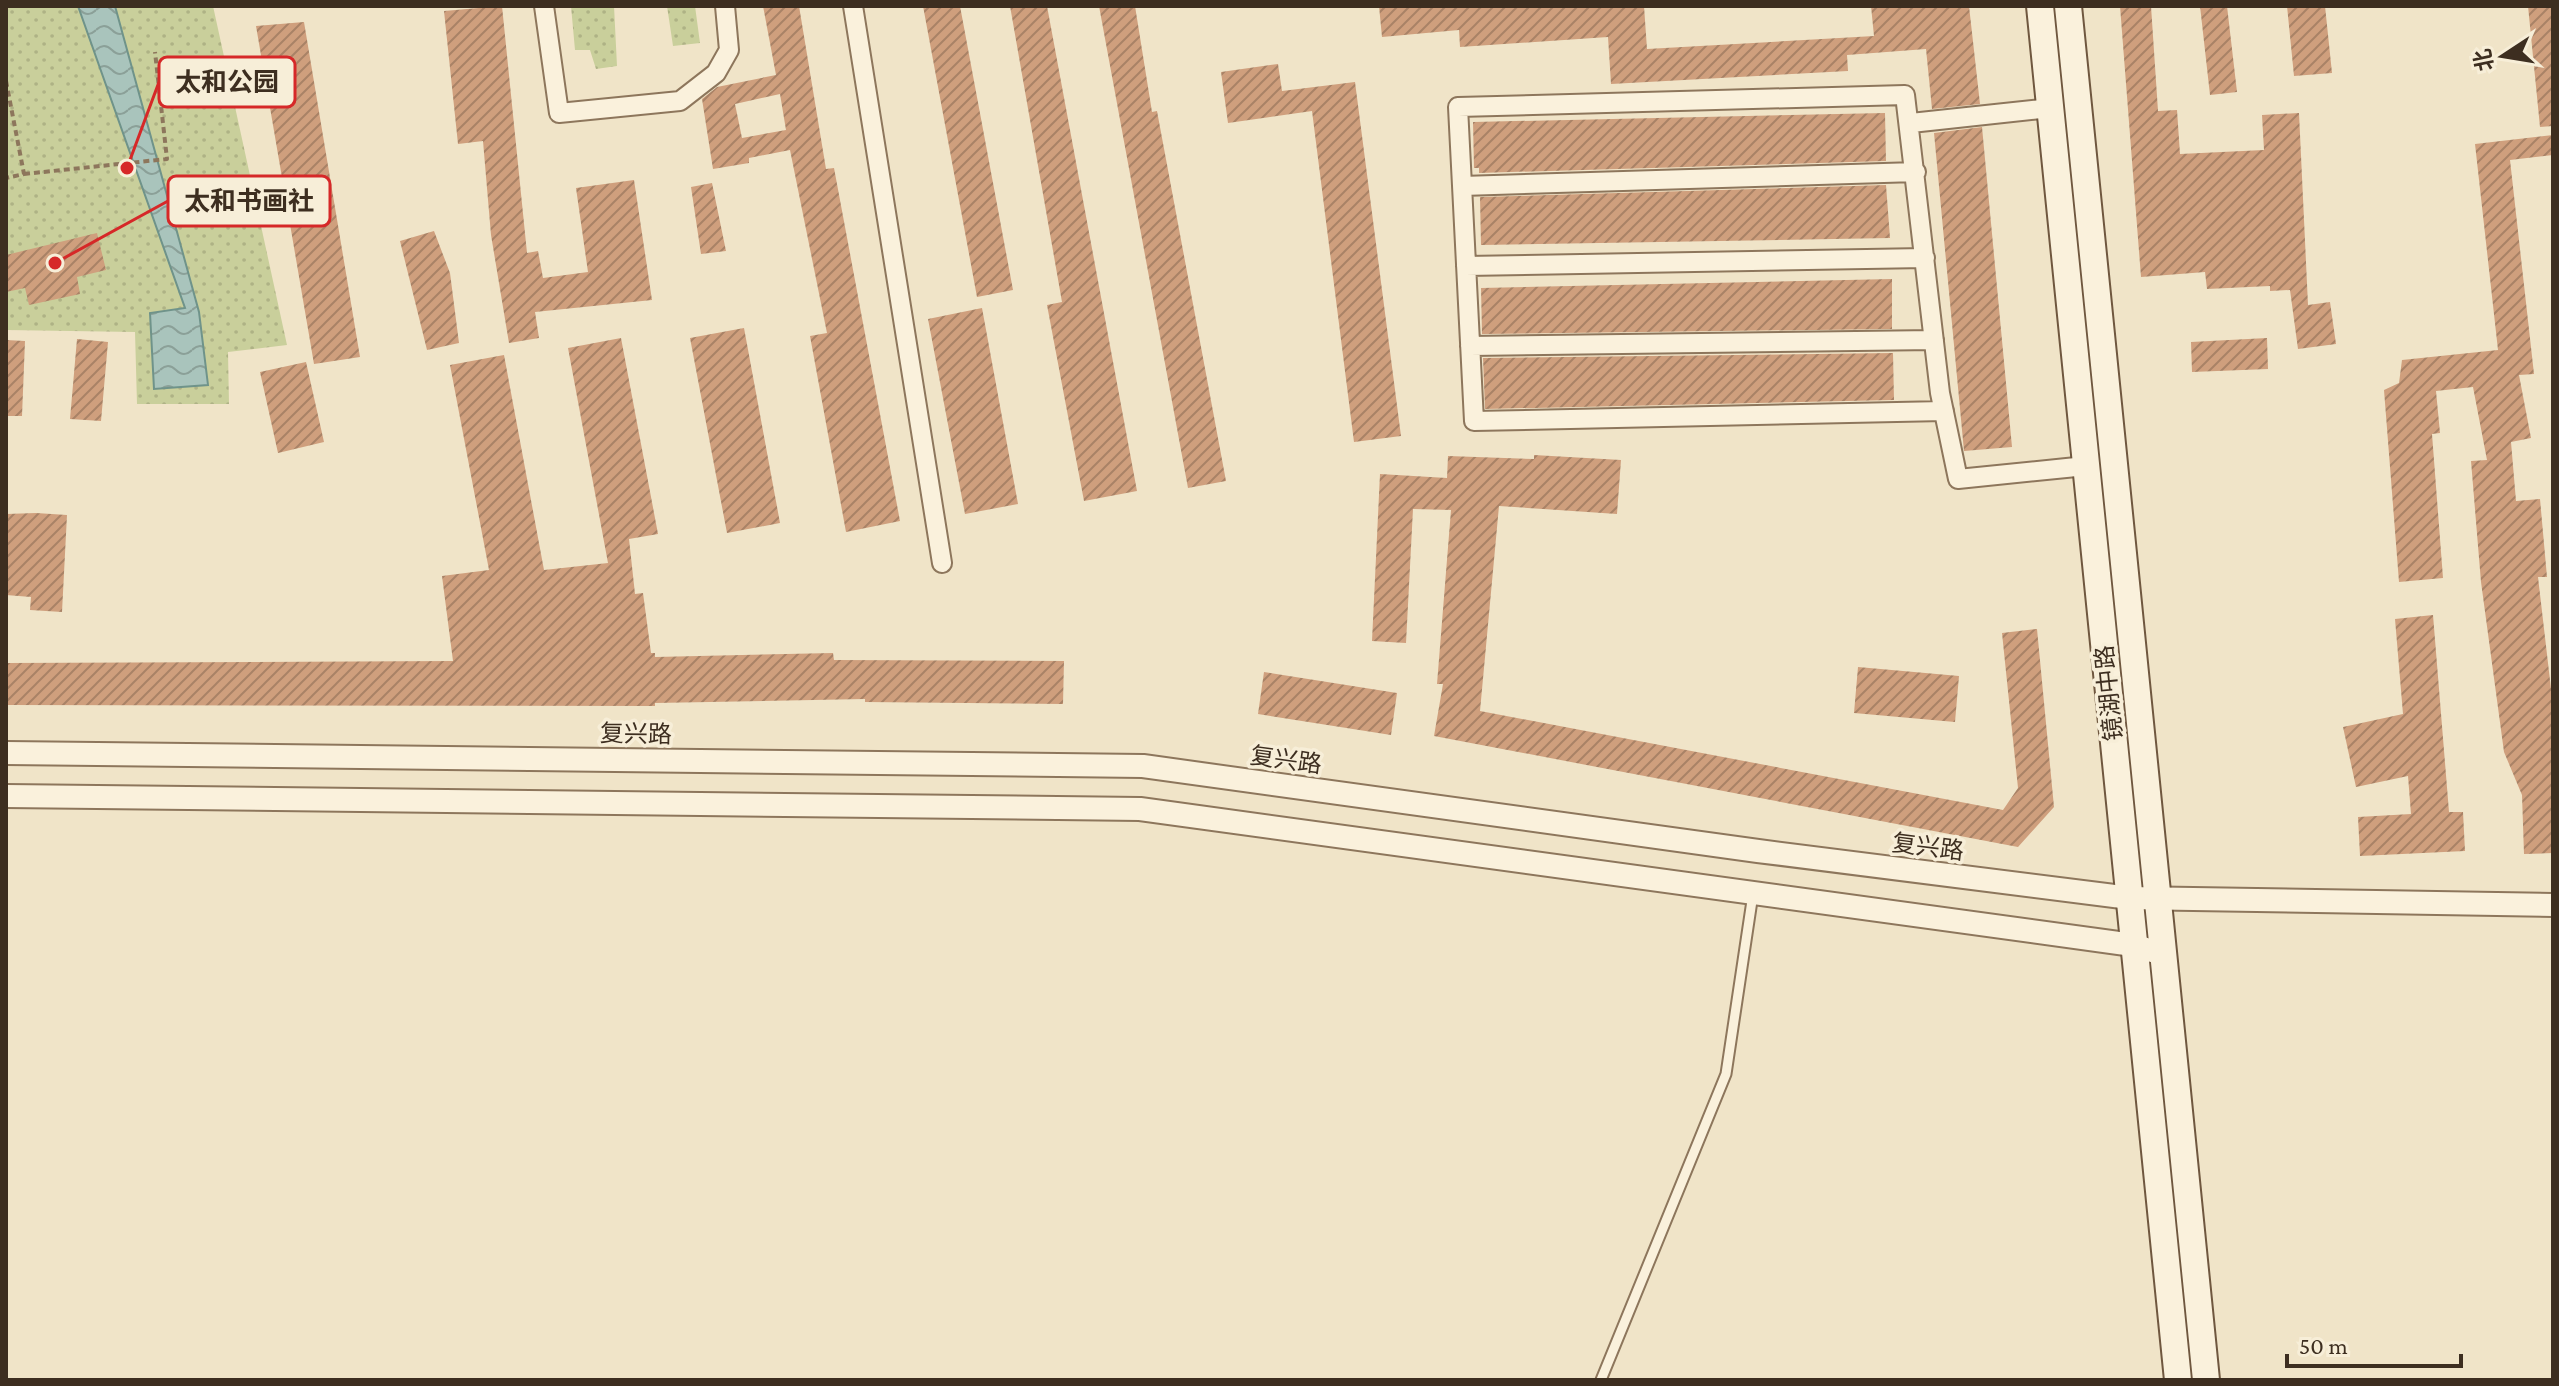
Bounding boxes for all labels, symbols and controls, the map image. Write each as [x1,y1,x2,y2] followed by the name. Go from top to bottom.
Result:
[2463,16,2543,96] north arrow
[2469,47,2498,73] text: 北
[159,57,295,107] callout: 太和公园
[175,68,279,97] text: 太和公园
[168,176,330,226] callout: 太和书画社
[184,187,314,216] text: 太和书画社
[2090,644,2127,742] street label: 镜湖中路
[600,719,672,748] street label: 复兴路
[1249,741,1324,778] street label: 复兴路
[1891,829,1965,864] street label: 复兴路
[2287,1318,2461,1368] scale bar
[2299,1332,2348,1359] text: 50 m

